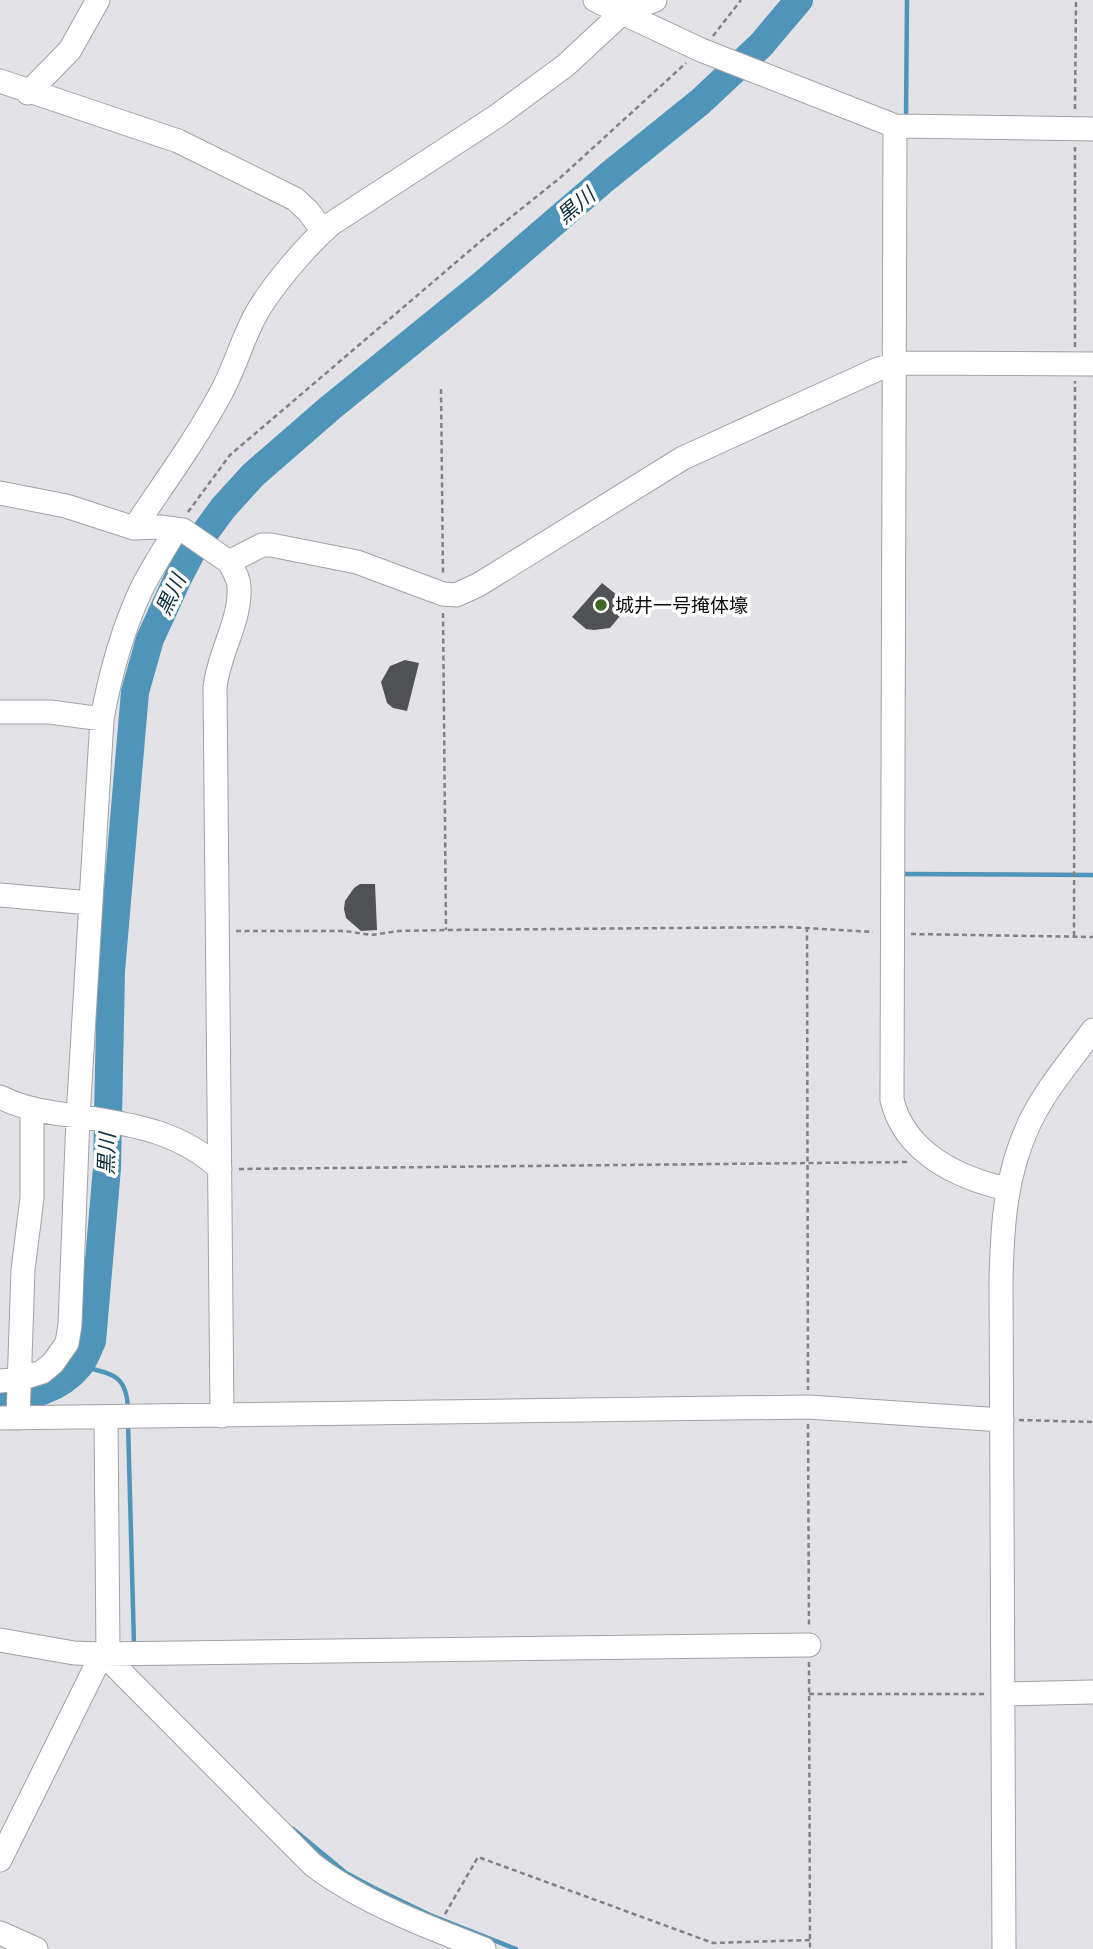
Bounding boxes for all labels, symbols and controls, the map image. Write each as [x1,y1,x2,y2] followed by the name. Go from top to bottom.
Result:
[551,180,602,229] water label: 黒川
[149,568,193,620] water label: 黒川
[615,593,748,617] place label: 城井一号掩体壕
[593,597,609,613] marker: 城井一号掩体壕
[92,1131,121,1175] water label: 黒川

